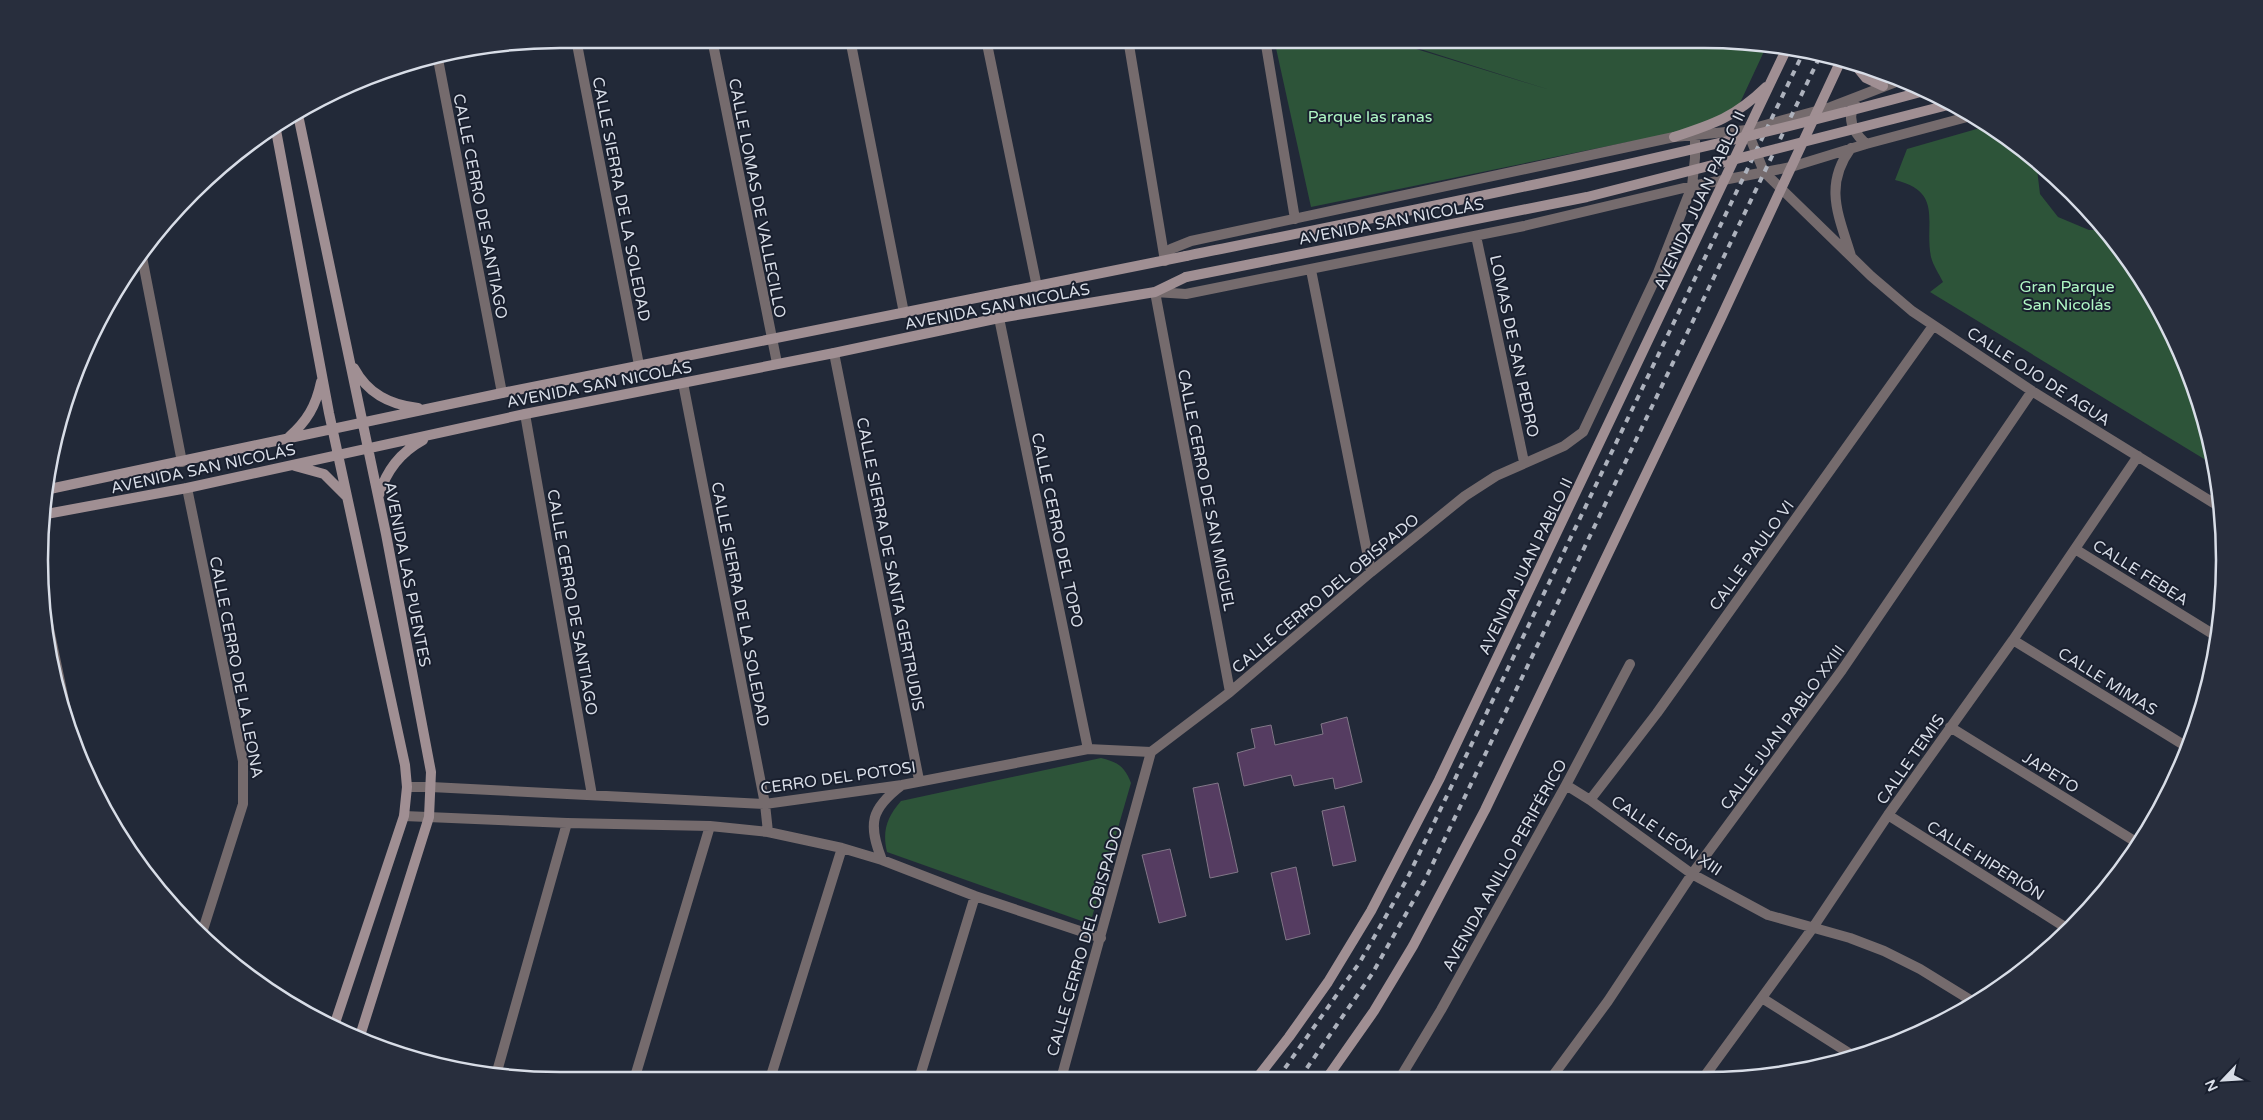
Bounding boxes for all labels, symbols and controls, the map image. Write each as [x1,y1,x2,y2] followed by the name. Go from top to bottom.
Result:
[587,75,655,323] street label: CALLE SIERRA DE LA SOLEDAD
[724,77,790,320] street label: CALLE LOMAS DE VALLECILLO
[448,92,512,321] street label: CALLE CERRO DE SANTIAGO
[1308,107,1432,127] park label: Parque las ranas
[1650,108,1750,293] street label: AVENIDA JUAN PABLO II
[1297,194,1486,250] street label: AVENIDA SAN NICOLÁS
[1485,253,1543,439] street label: LOMAS DE SAN PEDRO
[2019,277,2115,315] park label: Gran Parque San Nicolás
[903,279,1092,335] street label: AVENIDA SAN NICOLÁS
[1963,323,2114,431] street label: CALLE OJO DE AGUA
[505,357,694,413] street label: AVENIDA SAN NICOLÁS
[1173,368,1239,613] street label: CALLE CERRO DE SAN MIGUEL
[852,416,928,713] street label: CALLE SIERRA DE SANTA GERTRUDIS
[1027,431,1087,630] street label: CALLE CERRO DEL TOPO
[109,440,298,498] street label: AVENIDA SAN NICOLÁS
[1474,475,1578,658] street label: AVENIDA JUAN PABLO II
[379,480,435,669] street label: AVENIDA LAS PUENTES
[706,480,774,728] street label: CALLE SIERRA DE LA SOLEDAD
[542,488,602,717] street label: CALLE CERRO DE SANTIAGO
[1705,496,1799,615] street label: CALLE PAULO VI
[1228,510,1423,678] street label: CALLE CERRO DEL OBISPADO
[2089,535,2192,610] street label: CALLE FEBEA
[205,555,267,780] street label: CALLE CERRO DE LA LEONA
[1716,641,1849,814] street label: CALLE JUAN PABLO XXIII
[2054,643,2161,720] street label: CALLE MIMAS
[1872,710,1949,809] street label: CALLE TEMIS
[2019,748,2082,798] street label: JAPETO
[1438,756,1572,975] street label: AVENIDA ANILLO PERIFÉRICO
[759,757,917,799] street label: CERRO DEL POTOSI
[1607,791,1726,880] street label: CALLE LEÓN XIII
[1923,817,2048,905] street label: CALLE HIPERIÓN
[1043,824,1127,1059] street label: CALLE CERRO DEL OBISPADO
[2198,1055,2248,1105] north arrow
[2202,1077,2222,1094] text: N

